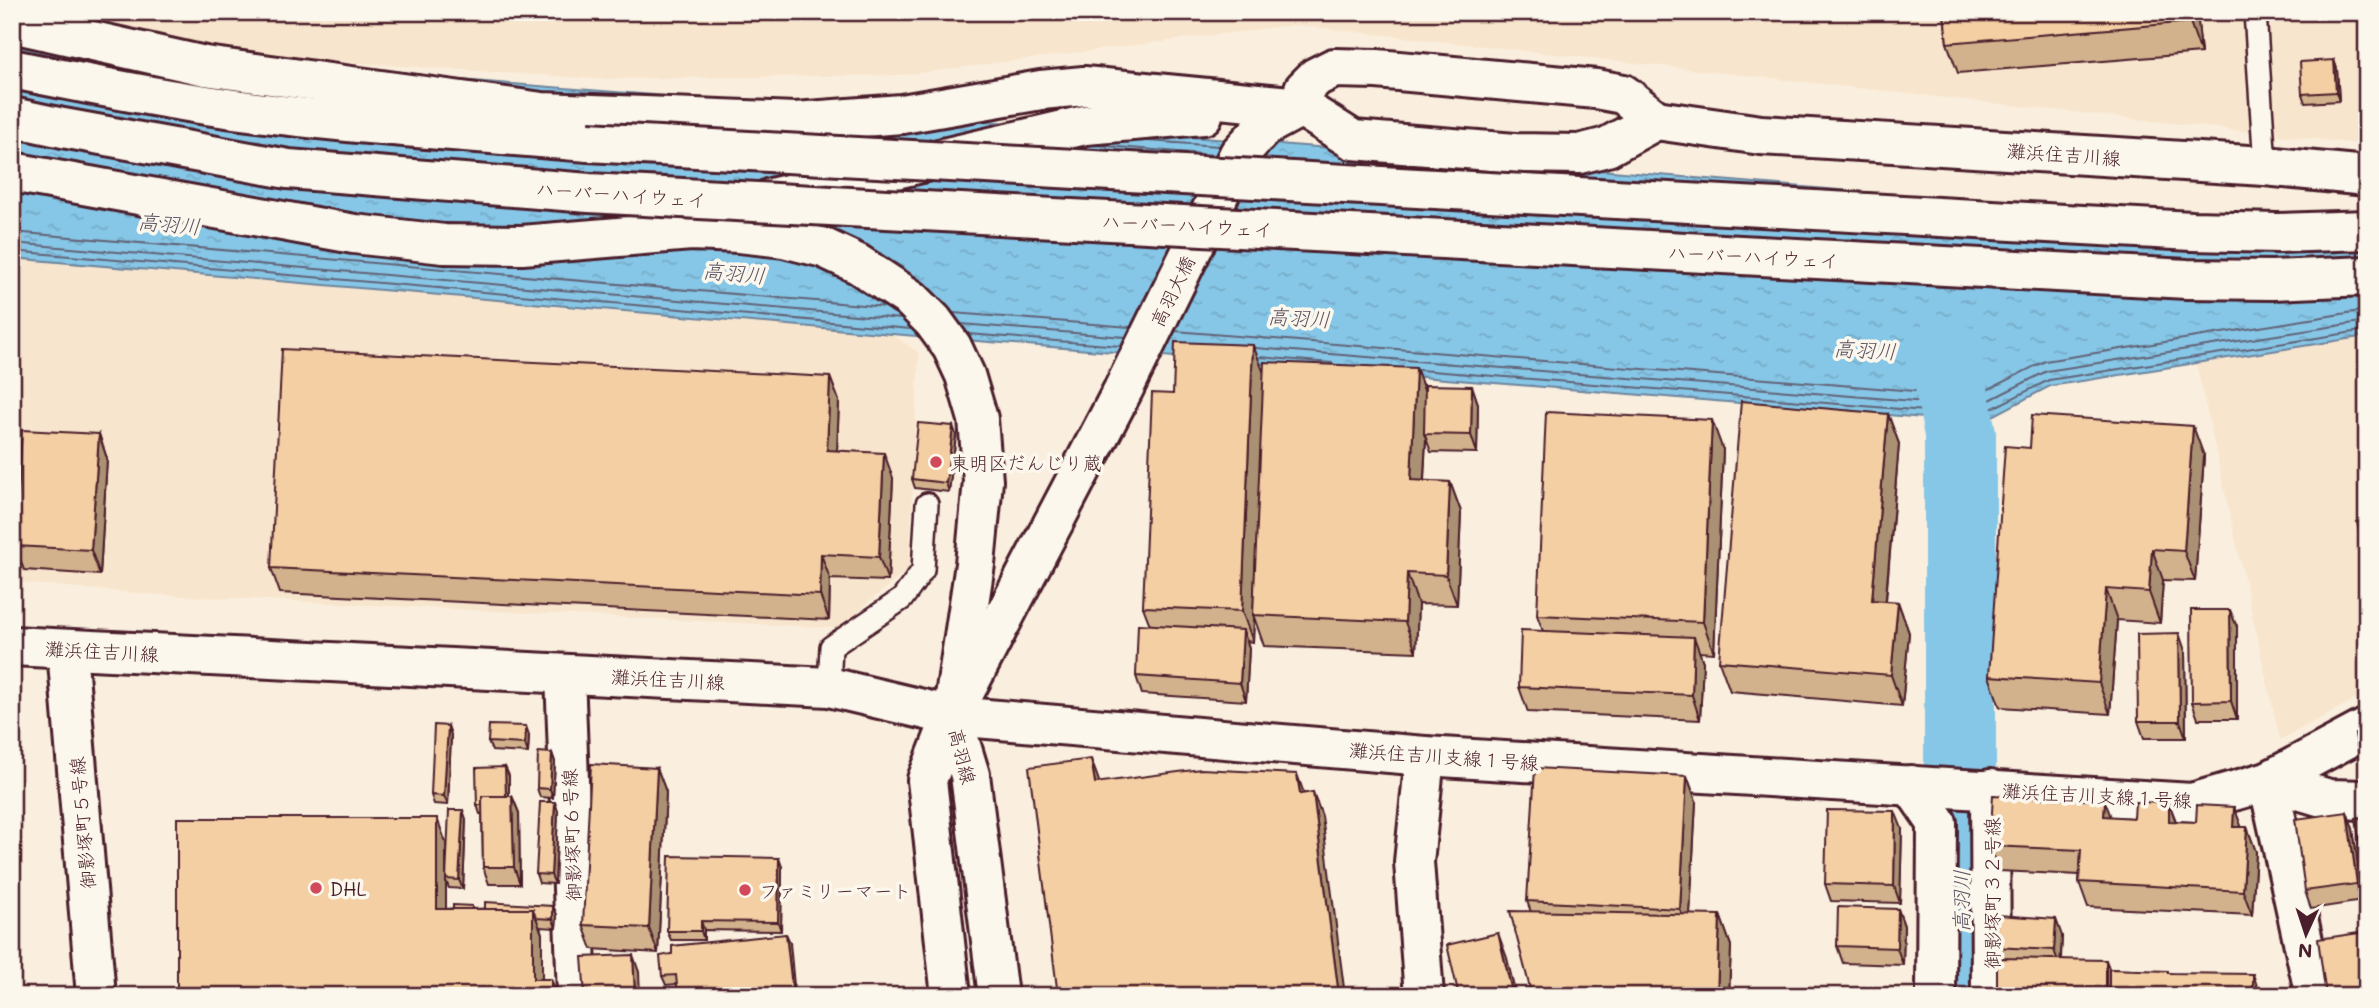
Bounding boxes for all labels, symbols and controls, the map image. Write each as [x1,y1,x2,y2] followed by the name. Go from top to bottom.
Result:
[2006,138,2122,170] street label: 灘浜住吉川線
[535,176,707,212] street label: ハーバーハイウェイ
[136,207,202,239] water label: 高羽川
[1101,208,1273,242] street label: ハーバーハイウェイ
[1667,239,1839,273] street label: ハーバーハイウェイ
[1144,251,1200,331] street label: 高羽大橋
[701,256,767,288] water label: 高羽川
[1267,302,1331,332] water label: 高羽川
[1833,334,1897,364] water label: 高羽川
[950,450,1102,475] place label: 東明区だんじり蔵
[928,454,944,470] marker: 東明区だんじり蔵
[44,636,160,666] street label: 灘浜住吉川線
[610,664,726,694] street label: 灘浜住吉川線
[944,725,982,787] street label: 高羽線
[1348,737,1540,775] street label: 灘浜住吉川支線１号線
[64,756,100,890] street label: 御影塚町５号線
[556,768,586,902] street label: 御影塚町６号線
[2001,778,2193,812] street label: 灘浜住吉川支線１号線
[1979,817,2004,969] street label: 御影塚町３２号線
[1947,870,1974,933] water label: 高羽川
[330,876,367,901] place label: DHL
[759,878,911,903] place label: ファミリーマート
[308,880,324,896] marker: DHL
[737,882,753,898] marker: ファミリーマート
[2270,900,2340,970] north arrow
[2297,939,2313,964] text: N

